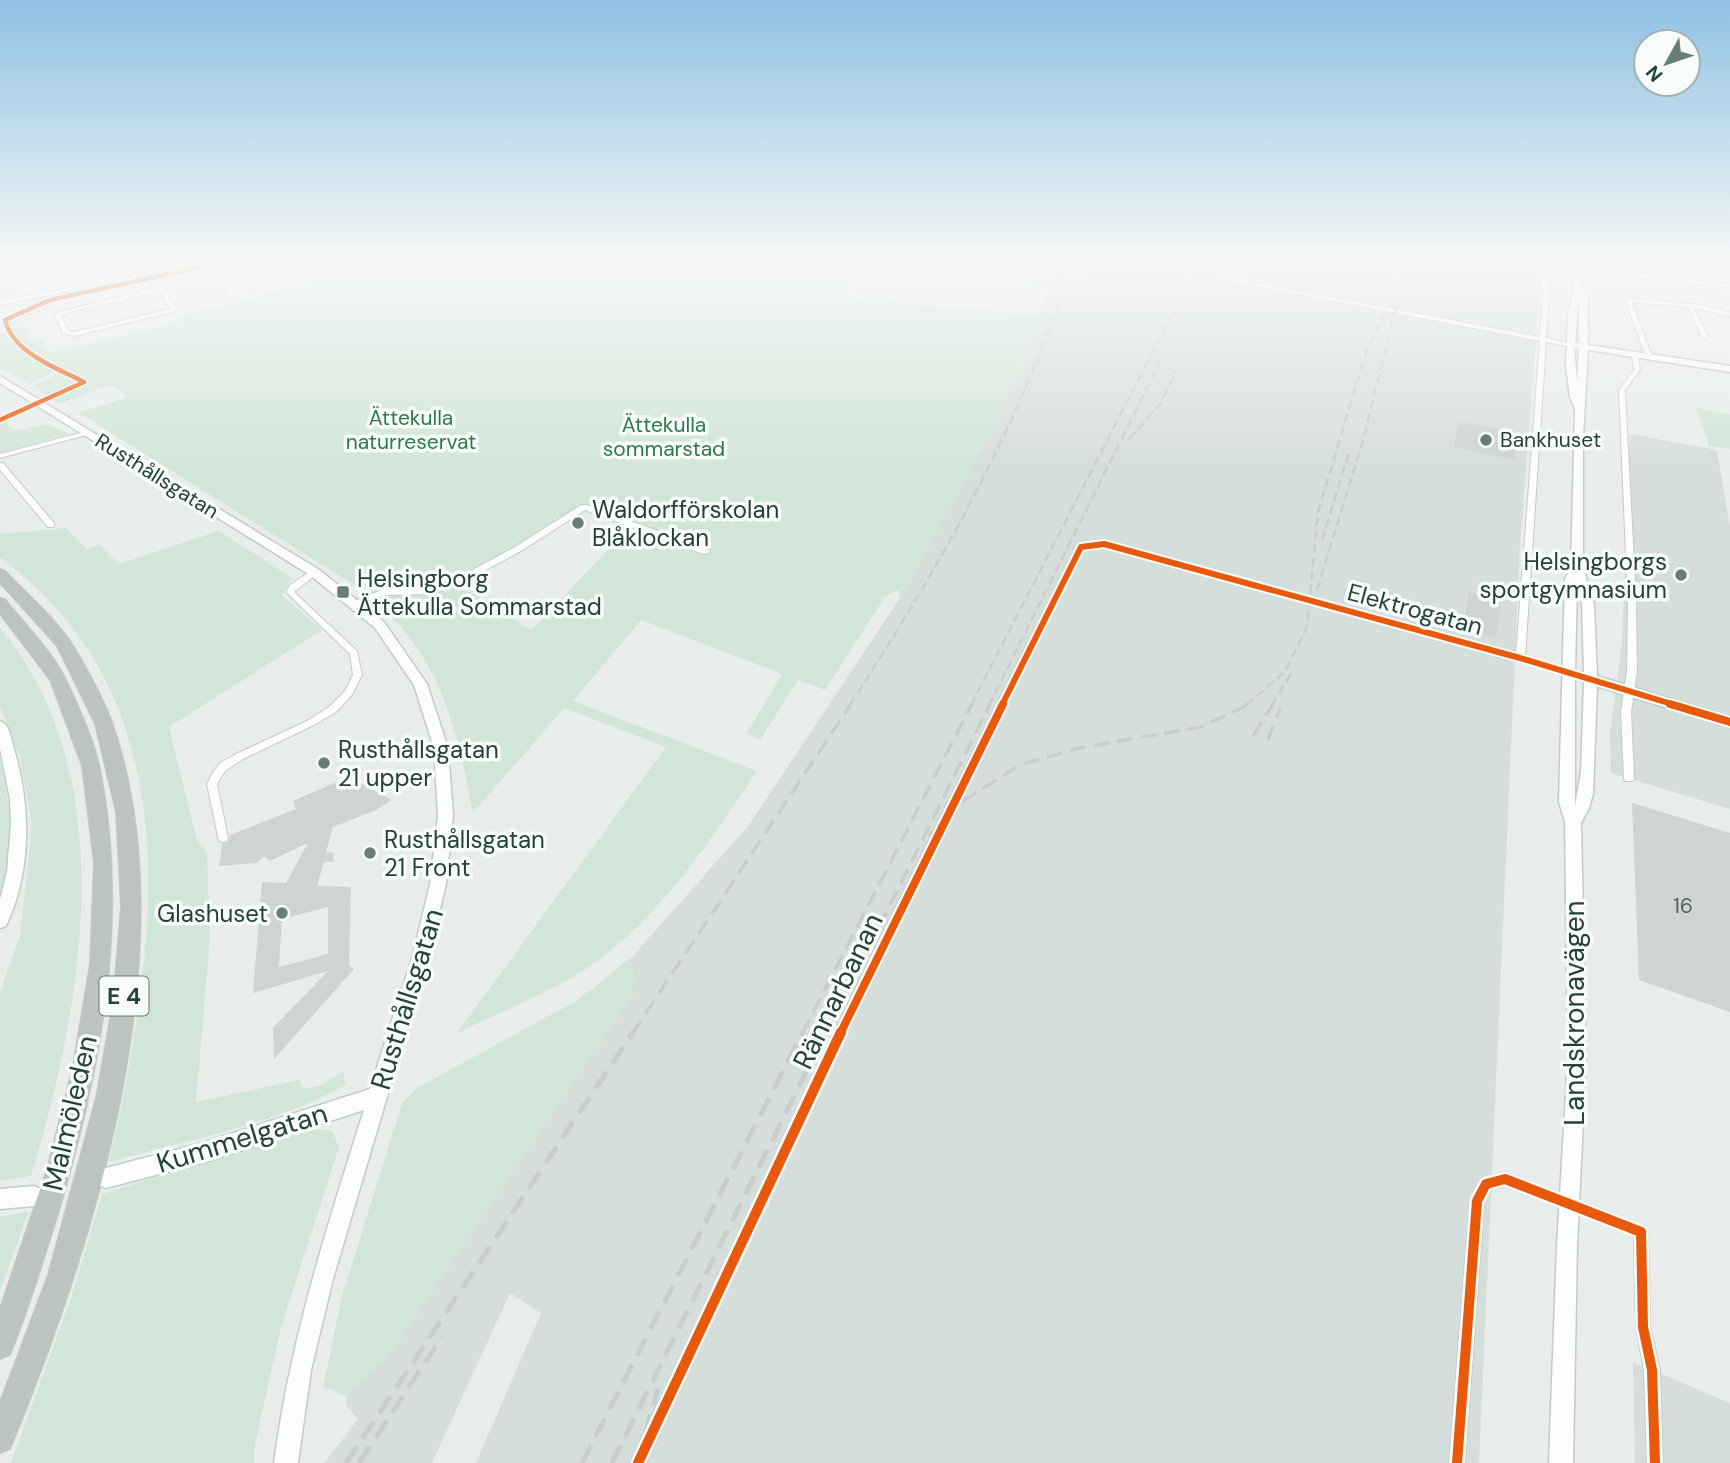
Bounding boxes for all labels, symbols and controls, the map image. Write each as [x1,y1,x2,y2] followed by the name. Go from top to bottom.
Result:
[1632,28,1702,98] north arrow
[1640,60,1668,87] text: N
[346,404,476,456] park label: Ättekulla naturreservat
[603,411,725,463] park label: Ättekulla sommarstad
[1500,426,1601,454] place label: Bankhuset
[90,427,224,525] street label: Rusthållsgatan
[1478,432,1494,448] marker: Bankhuset
[592,494,779,553] place label: Waldorfförskolan Blåklockan
[570,515,586,531] marker: Waldorfförskolan Blåklockan
[1480,546,1667,605] place label: Helsingborgs sportgymnasium
[357,563,602,622] place label: Helsingborg Ättekulla Sommarstad
[1673,567,1689,583] marker: Helsingborgs sportgymnasium
[1344,576,1486,642] street label: Elektrogatan
[335,584,351,600] marker: Helsingborg Ättekulla Sommarstad
[338,734,499,793] place label: Rusthållsgatan 21 upper
[316,755,332,771] marker: Rusthållsgatan 21 upper
[384,824,545,883] place label: Rusthållsgatan 21 Front
[362,845,378,861] marker: Rusthållsgatan 21 Front
[1673,892,1693,920] house number: 16
[157,898,268,929] place label: Glashuset
[1556,900,1593,1126] street label: Landskronavägen
[362,904,452,1094] street label: Rusthållsgatan
[274,905,290,921] marker: Glashuset
[784,907,892,1075] street label: Rännarbanan
[100,976,148,1015] road number: E 4
[34,1032,106,1194] street label: Malmöleden
[152,1094,332,1182] street label: Kummelgatan

